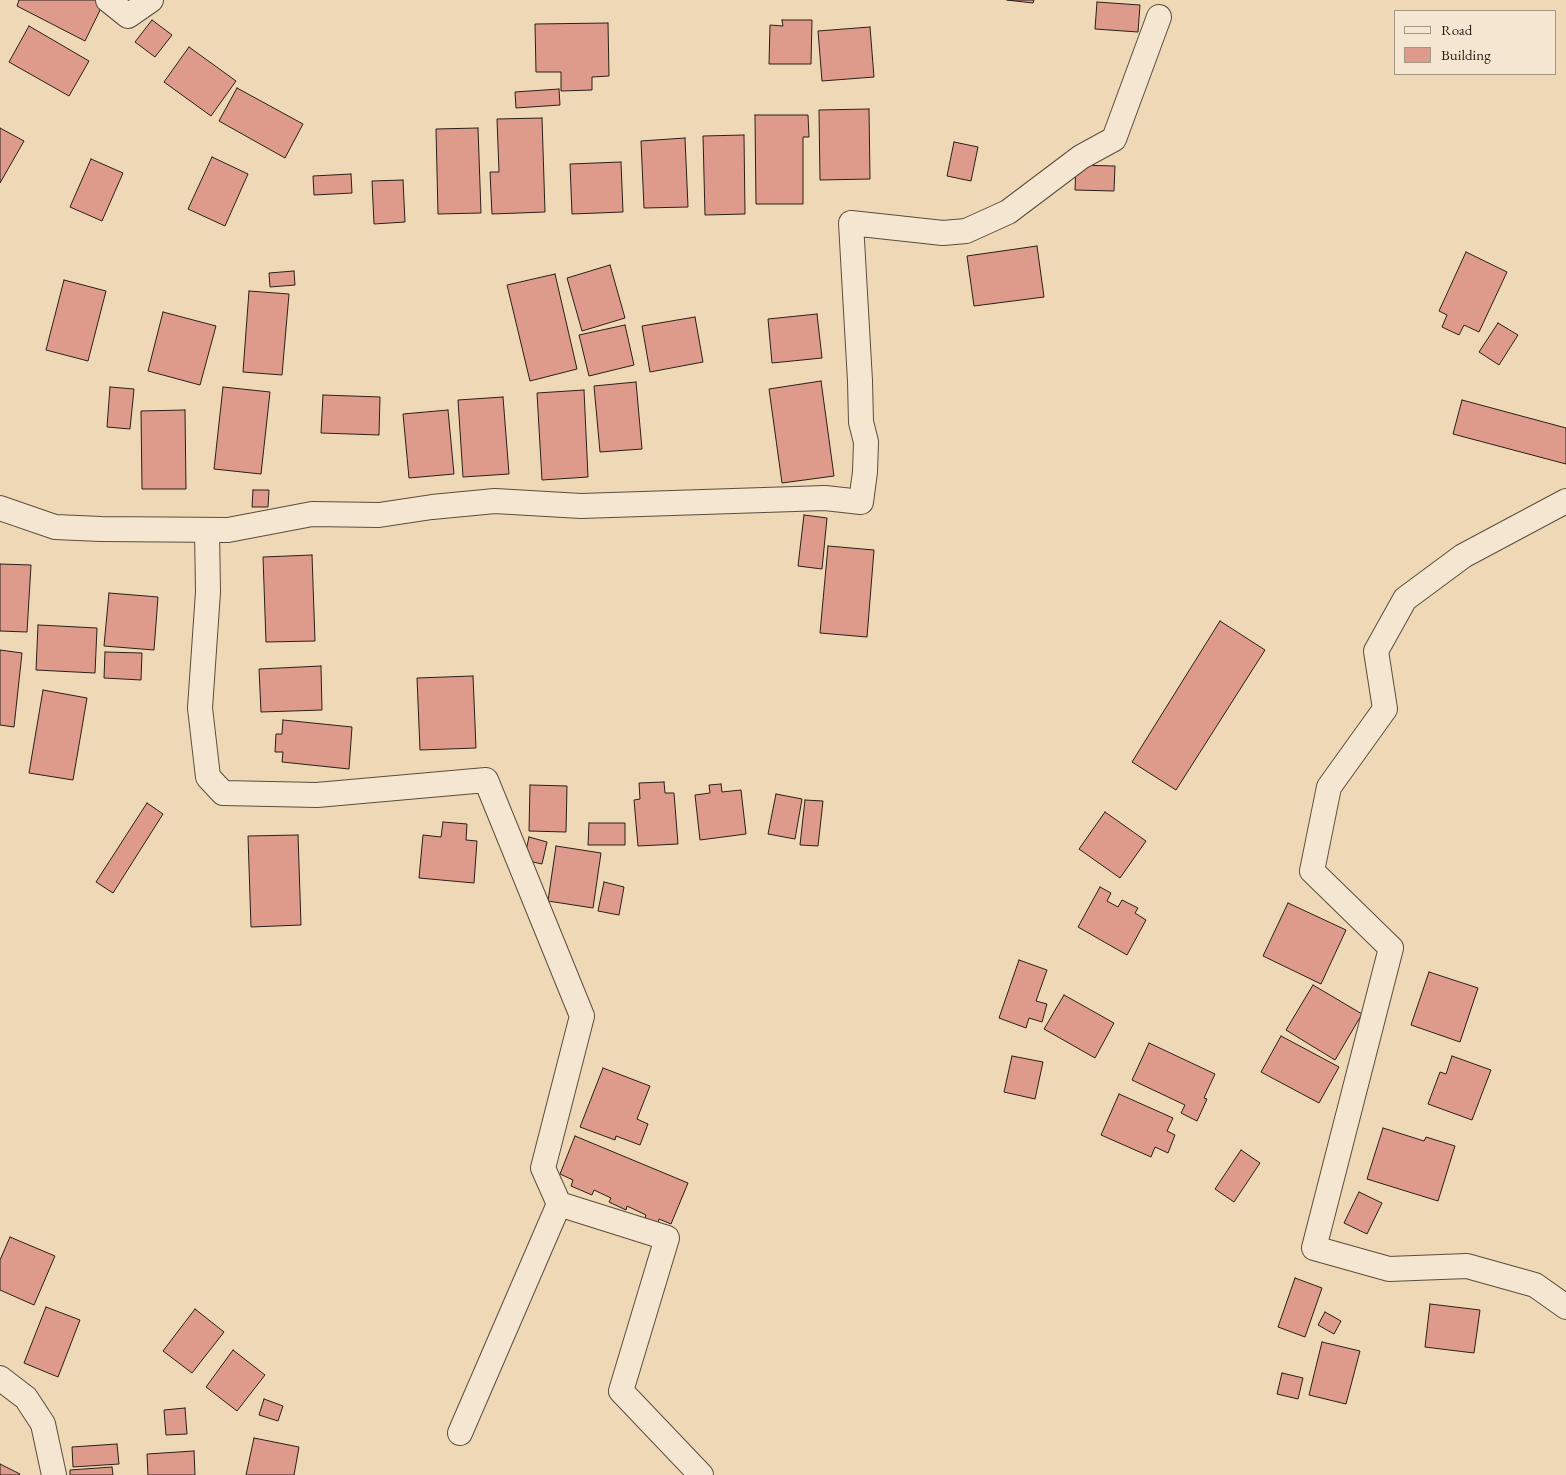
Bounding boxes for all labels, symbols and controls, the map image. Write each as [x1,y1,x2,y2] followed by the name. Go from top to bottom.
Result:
[1394,10,1556,75] legend
[1441,20,1472,39] text: Road
[1441,45,1491,64] text: Building

